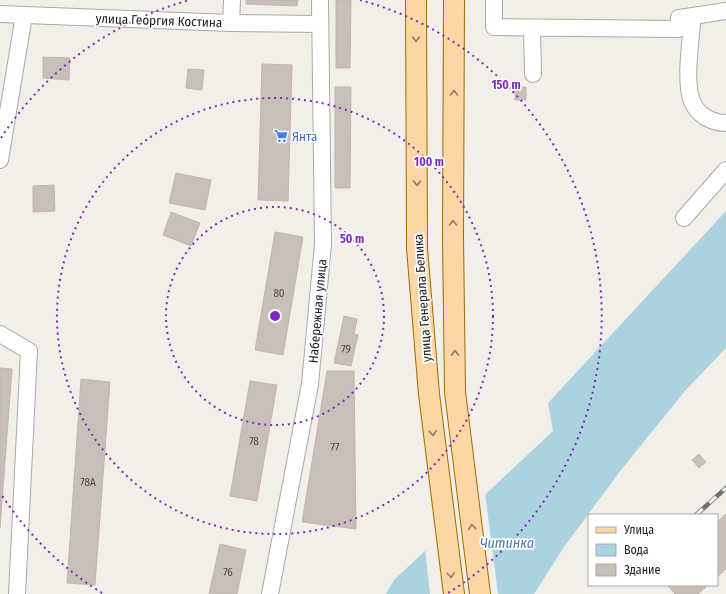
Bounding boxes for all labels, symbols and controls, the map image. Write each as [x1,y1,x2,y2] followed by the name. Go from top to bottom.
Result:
[95,11,223,30] street label: улица Георгия Костина
[412,36,420,42] one-way arrow
[491,78,521,92] text: 150 m
[450,90,458,96] one-way arrow
[273,128,289,144] supermarket icon: Янта
[292,129,317,144] place label: Янта
[414,155,444,169] text: 100 m
[413,180,421,186] one-way arrow
[449,220,457,226] one-way arrow
[340,232,364,246] text: 50 m
[411,233,434,363] street label: улица Генерала Белика
[305,258,330,364] street label: Набережная улица
[273,287,285,300] house number: 80
[268,309,282,323] centre of rings
[341,343,351,356] house number: 79
[451,350,459,356] one-way arrow
[429,430,438,436] one-way arrow
[249,435,259,448] house number: 78
[331,441,340,454] house number: 77
[80,476,96,489] house number: 78А
[588,514,718,586] legend
[623,523,654,537] text: Улица
[468,524,477,531] one-way arrow
[480,535,534,552] water label: Читинка
[624,543,649,557] text: Вода
[624,563,660,577] text: Здание
[223,566,233,579] house number: 76
[447,572,456,579] one-way arrow

